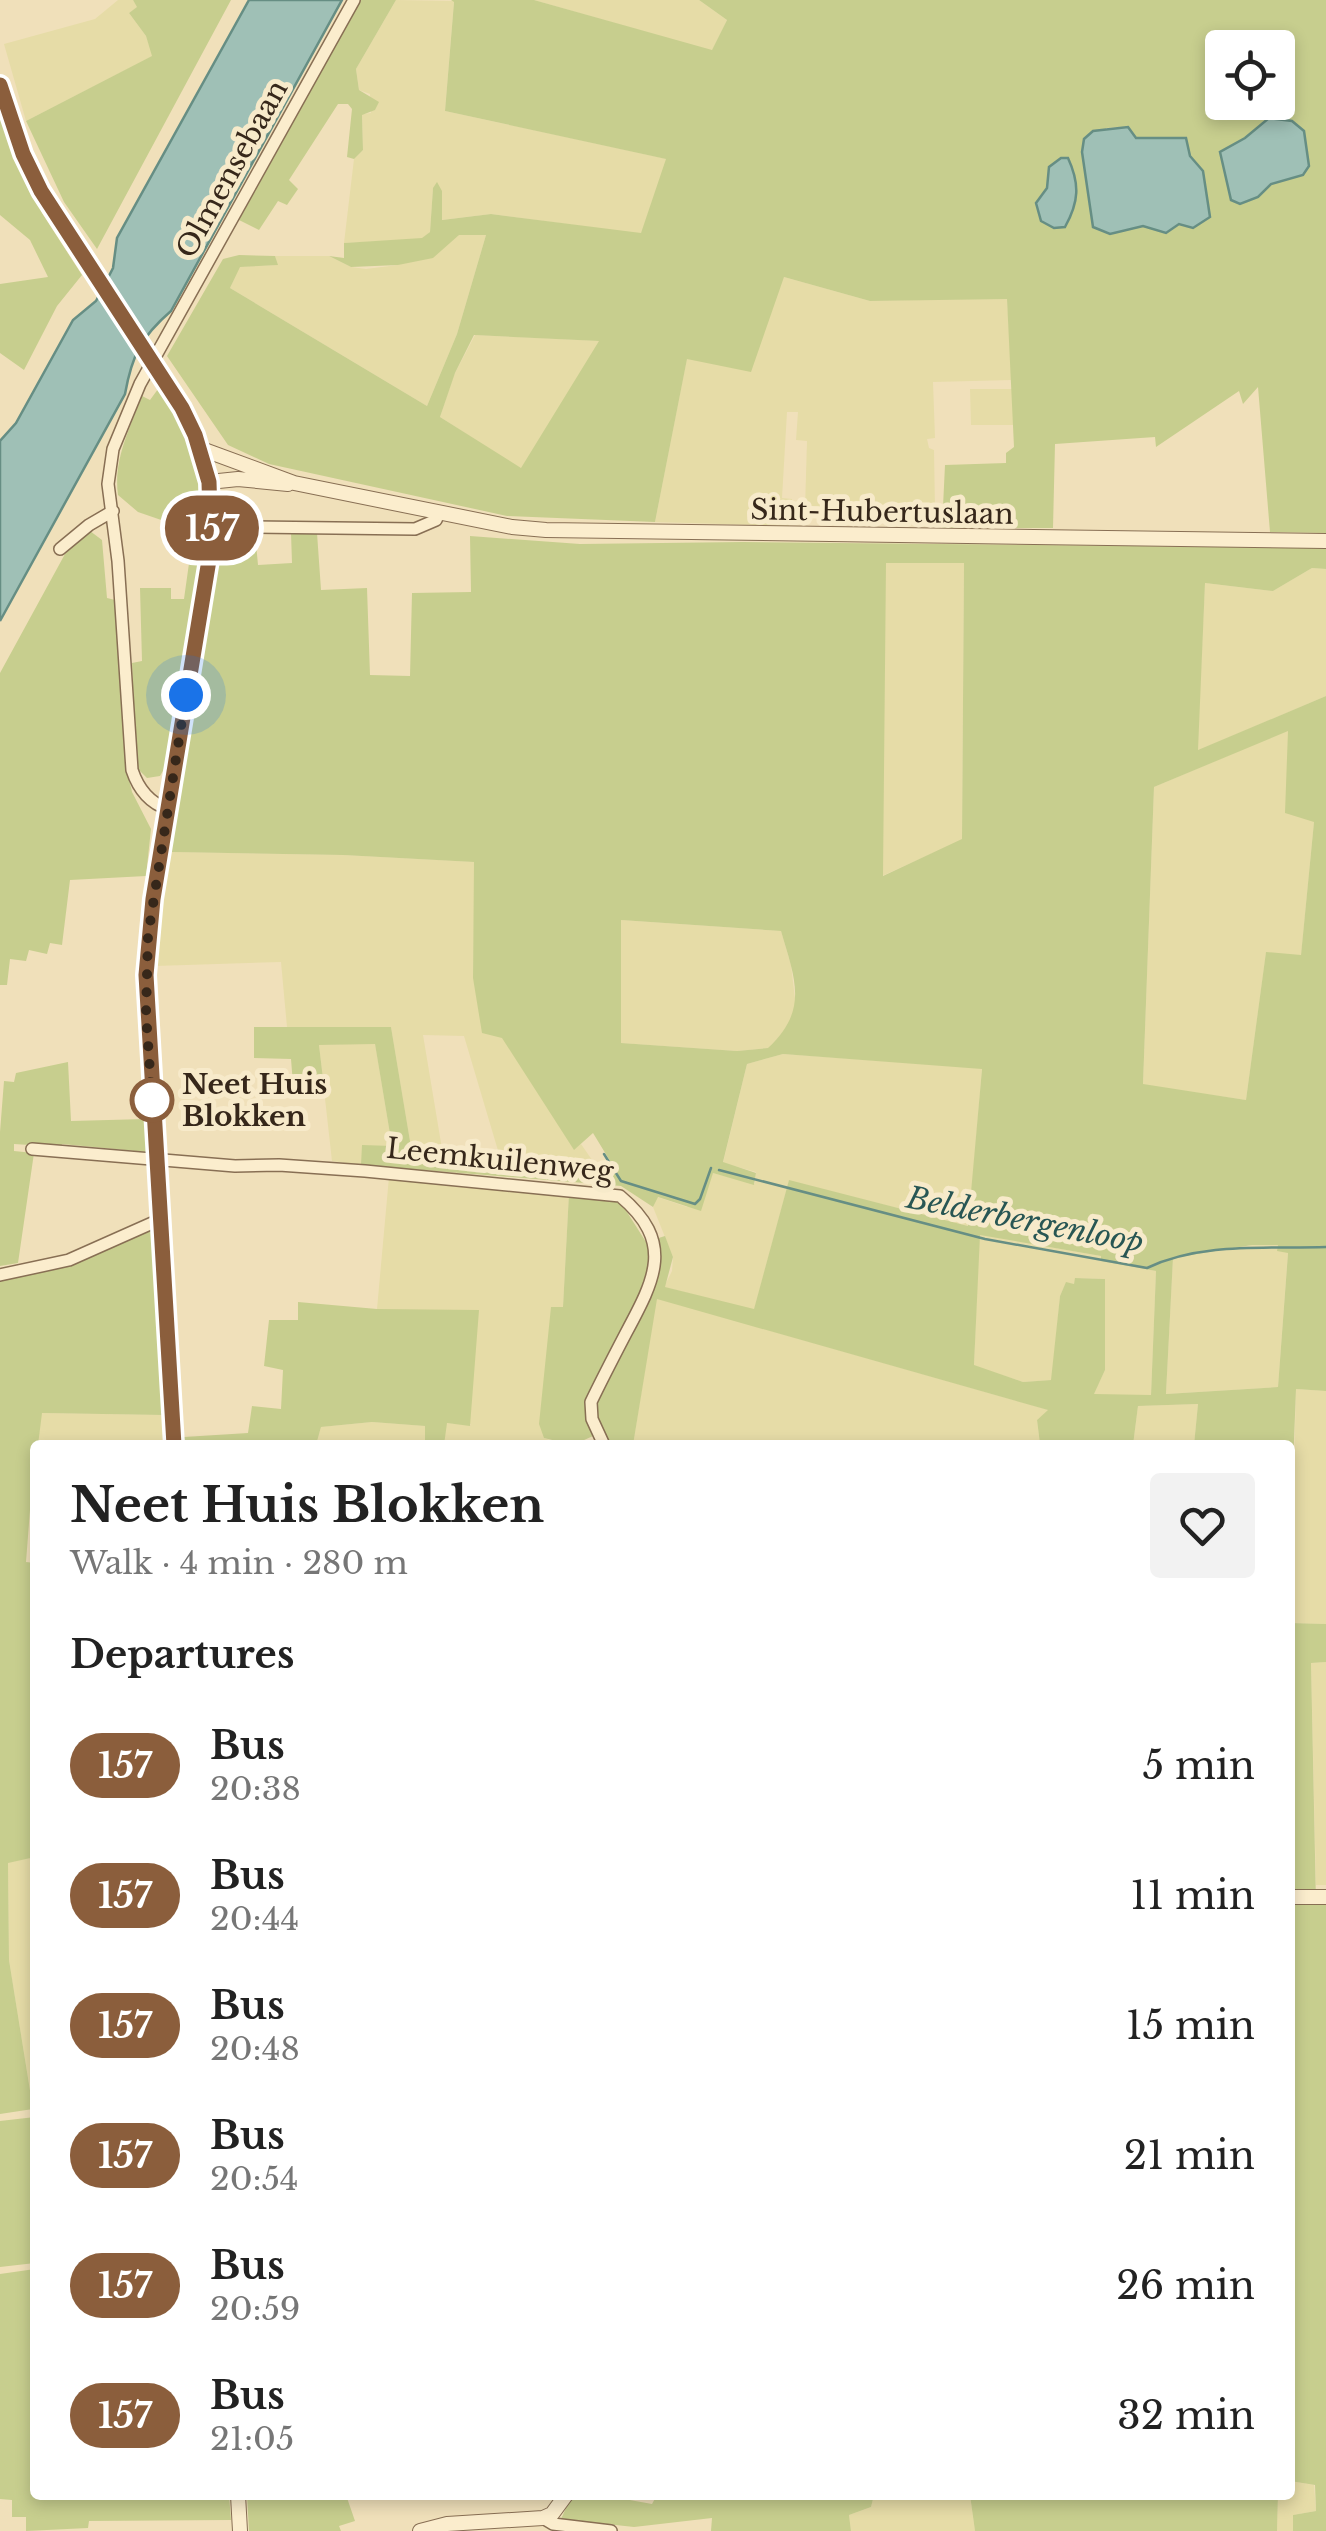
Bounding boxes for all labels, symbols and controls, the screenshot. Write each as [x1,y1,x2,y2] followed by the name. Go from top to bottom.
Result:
[1205,30,1295,120] map controls
[1205,30,1295,120] button: locate
[169,74,295,264] street label: Olmensebaan
[750,492,1014,532] street label: Sint-Hubertuslaan
[154,496,270,560] line badge: 157
[185,507,239,550] text: 157
[161,670,211,720] your location
[182,1067,327,1134] place label: Neet Huis Blokken
[131,1079,173,1121] marker: Neet Huis Blokken
[385,1131,616,1189] street label: Leemkuilenweg
[903,1179,1147,1261] water label: Belderbergenloop
[1150,1473,1255,1578] button: heart
[70,1475,544,1535] text: Neet Huis Blokken
[70,1543,408,1583] text: Walk · 4 min · 280 m
[70,1631,294,1678] text: Departures
[210,1722,285,1769] text: Bus
[1143,1742,1255,1789] text: 5 min
[98,1744,152,1787] text: 157
[210,1769,301,1809] text: 20:38
[210,1852,285,1899] text: Bus
[1130,1872,1255,1919] text: 11 min
[98,1874,152,1917] text: 157
[210,1899,299,1939] text: 20:44
[210,1982,285,2029] text: Bus
[1126,2002,1255,2049] text: 15 min
[98,2004,152,2047] text: 157
[210,2029,300,2069] text: 20:48
[210,2112,285,2159] text: Bus
[1124,2132,1255,2179] text: 21 min
[98,2134,152,2177] text: 157
[210,2159,299,2199] text: 20:54
[210,2242,285,2289] text: Bus
[1116,2262,1255,2309] text: 26 min
[98,2264,152,2307] text: 157
[210,2289,300,2329] text: 20:59
[210,2372,285,2419] text: Bus
[1117,2392,1255,2439] text: 32 min
[98,2394,152,2437] text: 157
[210,2419,294,2459] text: 21:05

